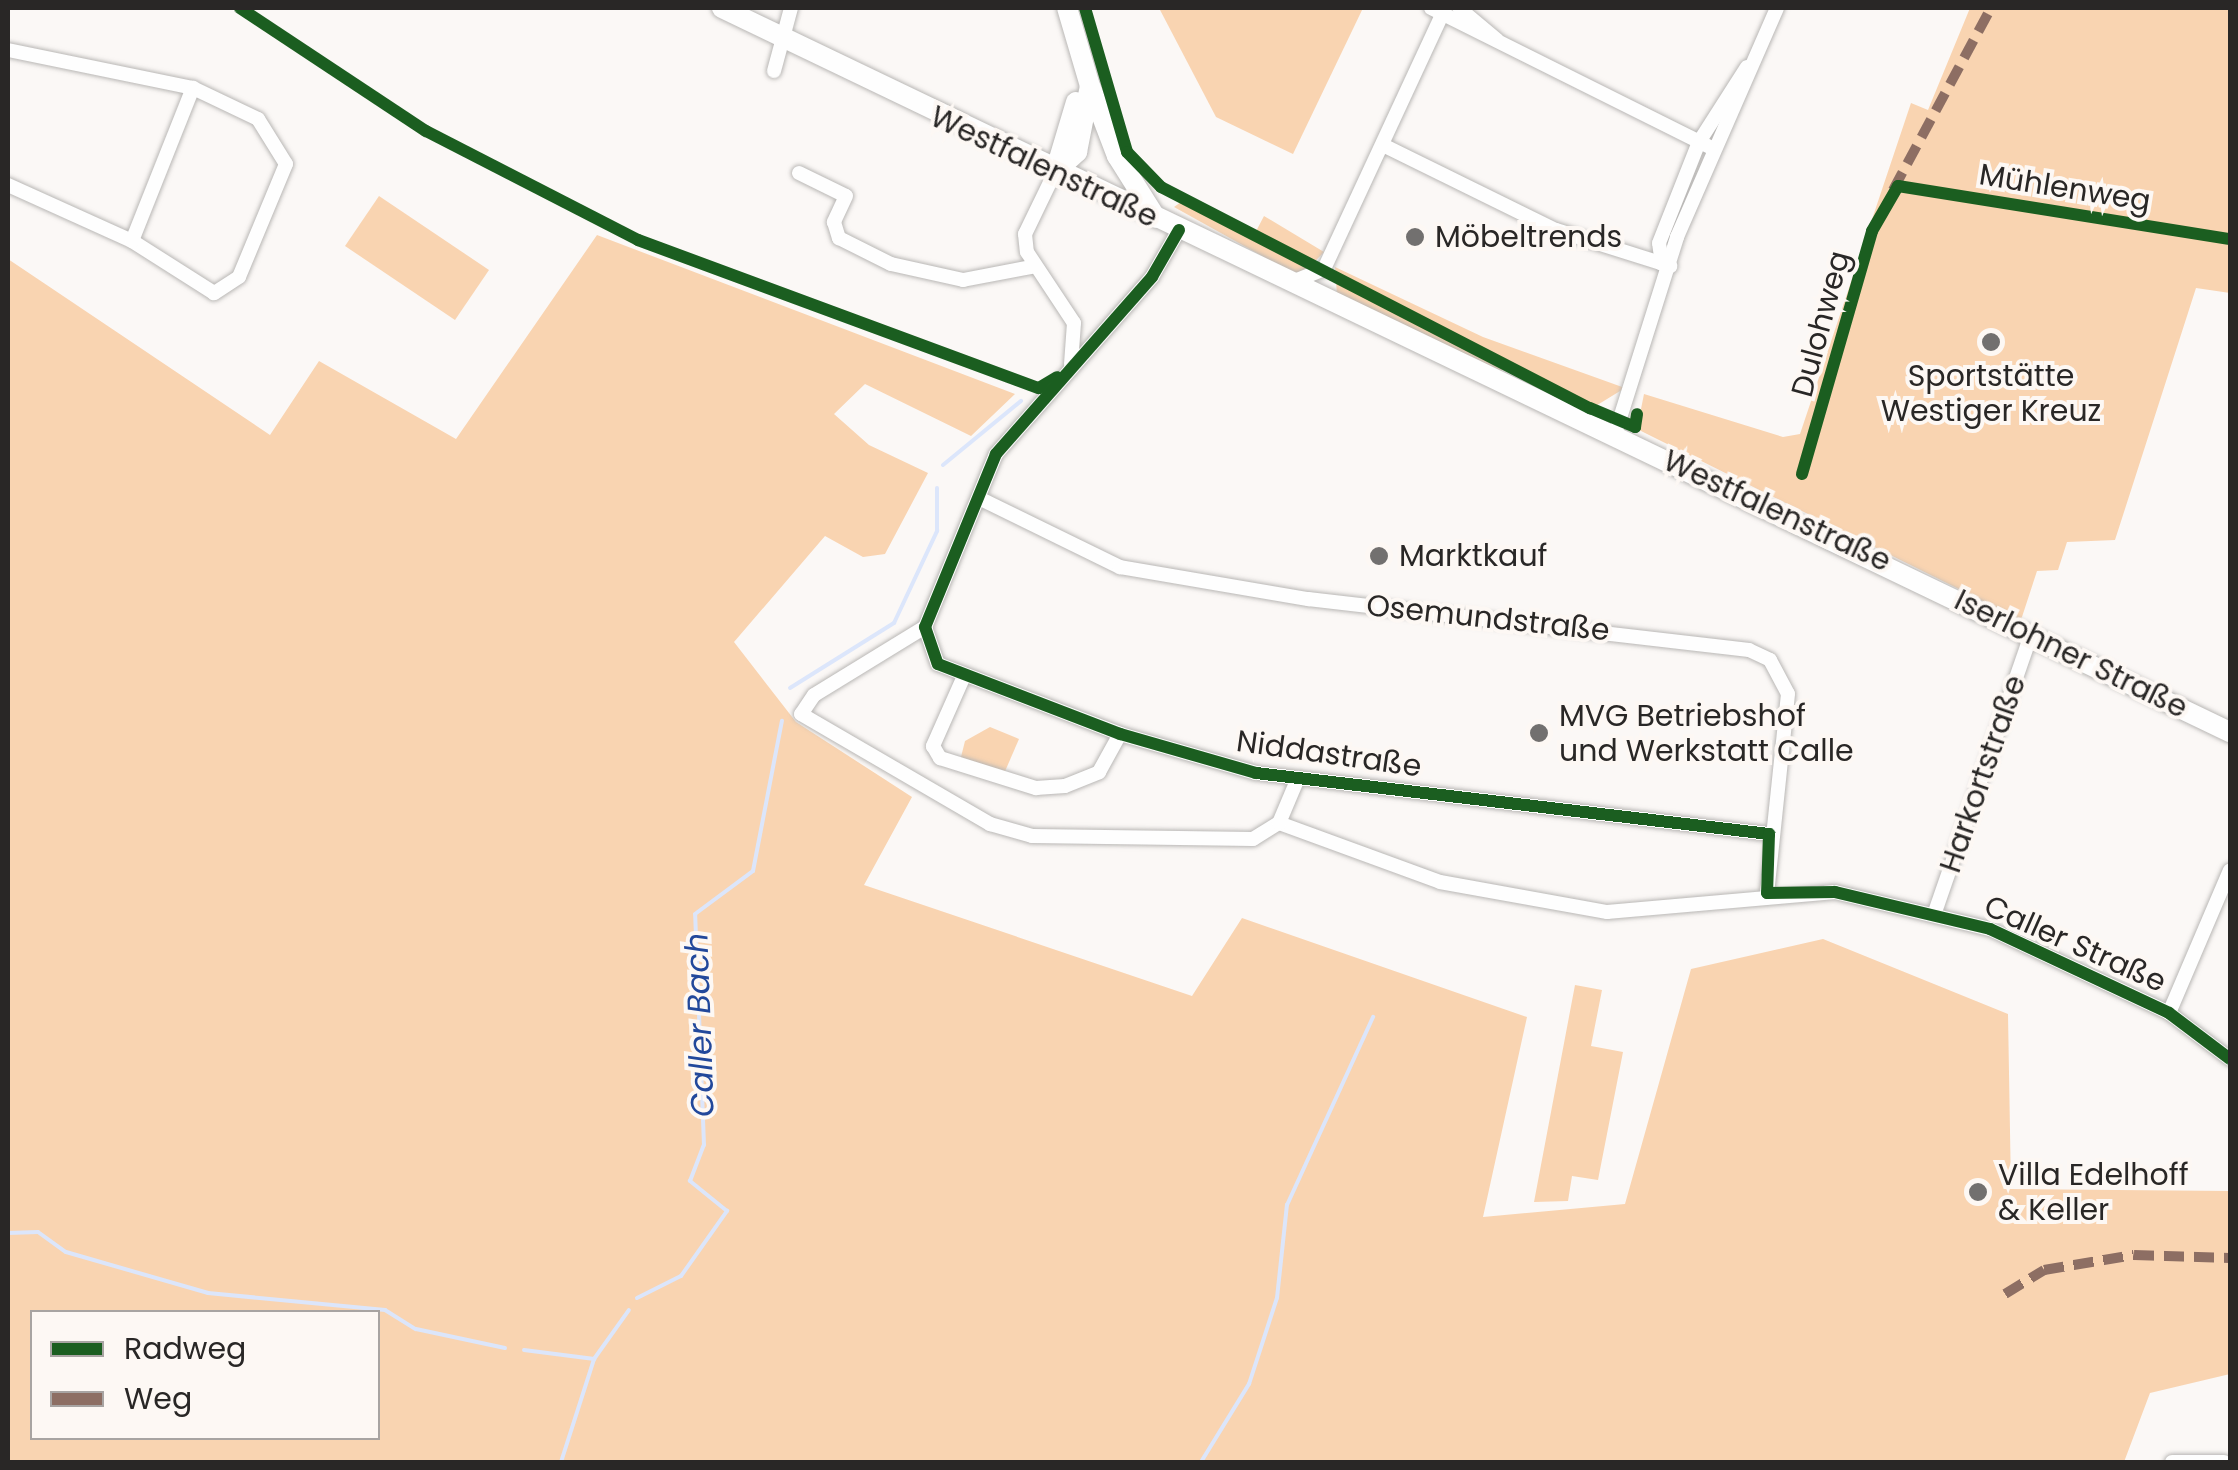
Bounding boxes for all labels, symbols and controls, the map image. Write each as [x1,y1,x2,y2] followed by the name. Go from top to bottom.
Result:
[925,99,1163,235] street label: Westfalenstraße
[1977,157,2153,219] street label: Mühlenweg
[1435,219,1622,255] place label: Möbeltrends
[1404,226,1426,248] marker: Möbeltrends
[1784,247,1858,401] street label: Dulohweg
[1980,331,2002,353] marker: Sportstätte Westiger Kreuz
[1881,358,2101,428] place label: Sportstätte Westiger Kreuz
[1658,443,1896,579] street label: Westfalenstraße
[1399,538,1547,574] place label: Marktkauf
[1368,545,1390,567] marker: Marktkauf
[1949,582,2193,726] street label: Iserlohner Straße
[1365,587,1611,649] street label: Osemundstraße
[1932,671,2034,877] street label: Harkortstraße
[1559,698,1854,768] place label: MVG Betriebshof und Werkstatt Calle
[1528,722,1550,744] marker: MVG Betriebshof und Werkstatt Calle
[1234,723,1424,785] street label: Niddastraße
[1979,888,2171,1000] street label: Caller Straße
[678,932,722,1118] water label: Caller Bach
[1998,1157,2188,1228] place label: Villa Edelhoff & Keller
[1967,1181,1989,1203] marker: Villa Edelhoff & Keller
[30,1310,380,1440] legend
[124,1327,246,1370] text: Radweg
[124,1377,192,1420] text: Weg

